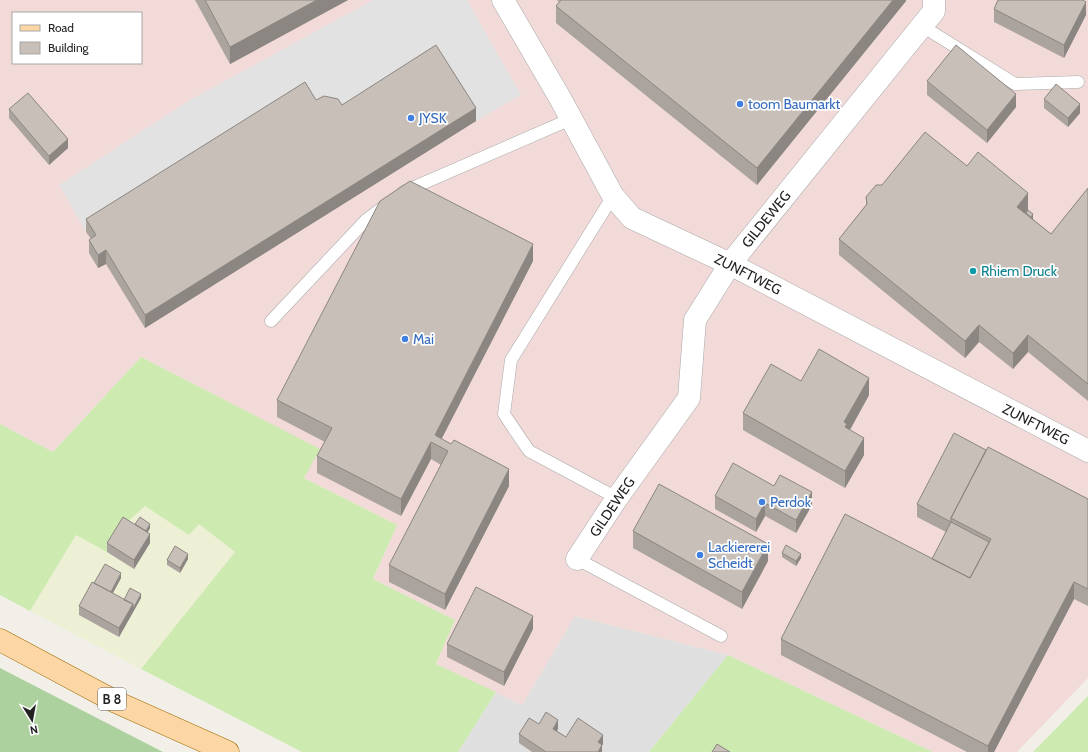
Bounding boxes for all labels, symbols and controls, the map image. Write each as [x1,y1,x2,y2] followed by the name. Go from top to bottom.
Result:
[12,12,142,64] legend
[48,20,74,35] text: Road
[48,40,90,55] text: Building
[748,95,841,113] place label: toom Baumarkt
[735,99,745,109] marker: toom Baumarkt
[418,109,447,127] place label: JYSK
[406,113,416,123] marker: JYSK
[738,187,794,251] street label: GILDEWEG
[711,249,785,299] street label: ZUNFTWEG
[981,262,1058,280] place label: Rhiem Druck
[968,266,978,276] marker: Rhiem Druck
[413,330,434,348] place label: Mai
[400,334,410,344] marker: Mai
[999,399,1073,449] street label: ZUNFTWEG
[585,474,639,540] street label: GILDEWEG
[770,493,812,511] place label: Perdok
[757,497,767,507] marker: Perdok
[708,538,770,572] place label: Lackiererei Scheidt
[695,550,705,560] marker: Lackiererei Scheidt
[98,688,126,710] road number: B 8
[12,700,52,740] north arrow
[29,722,39,737] text: N

